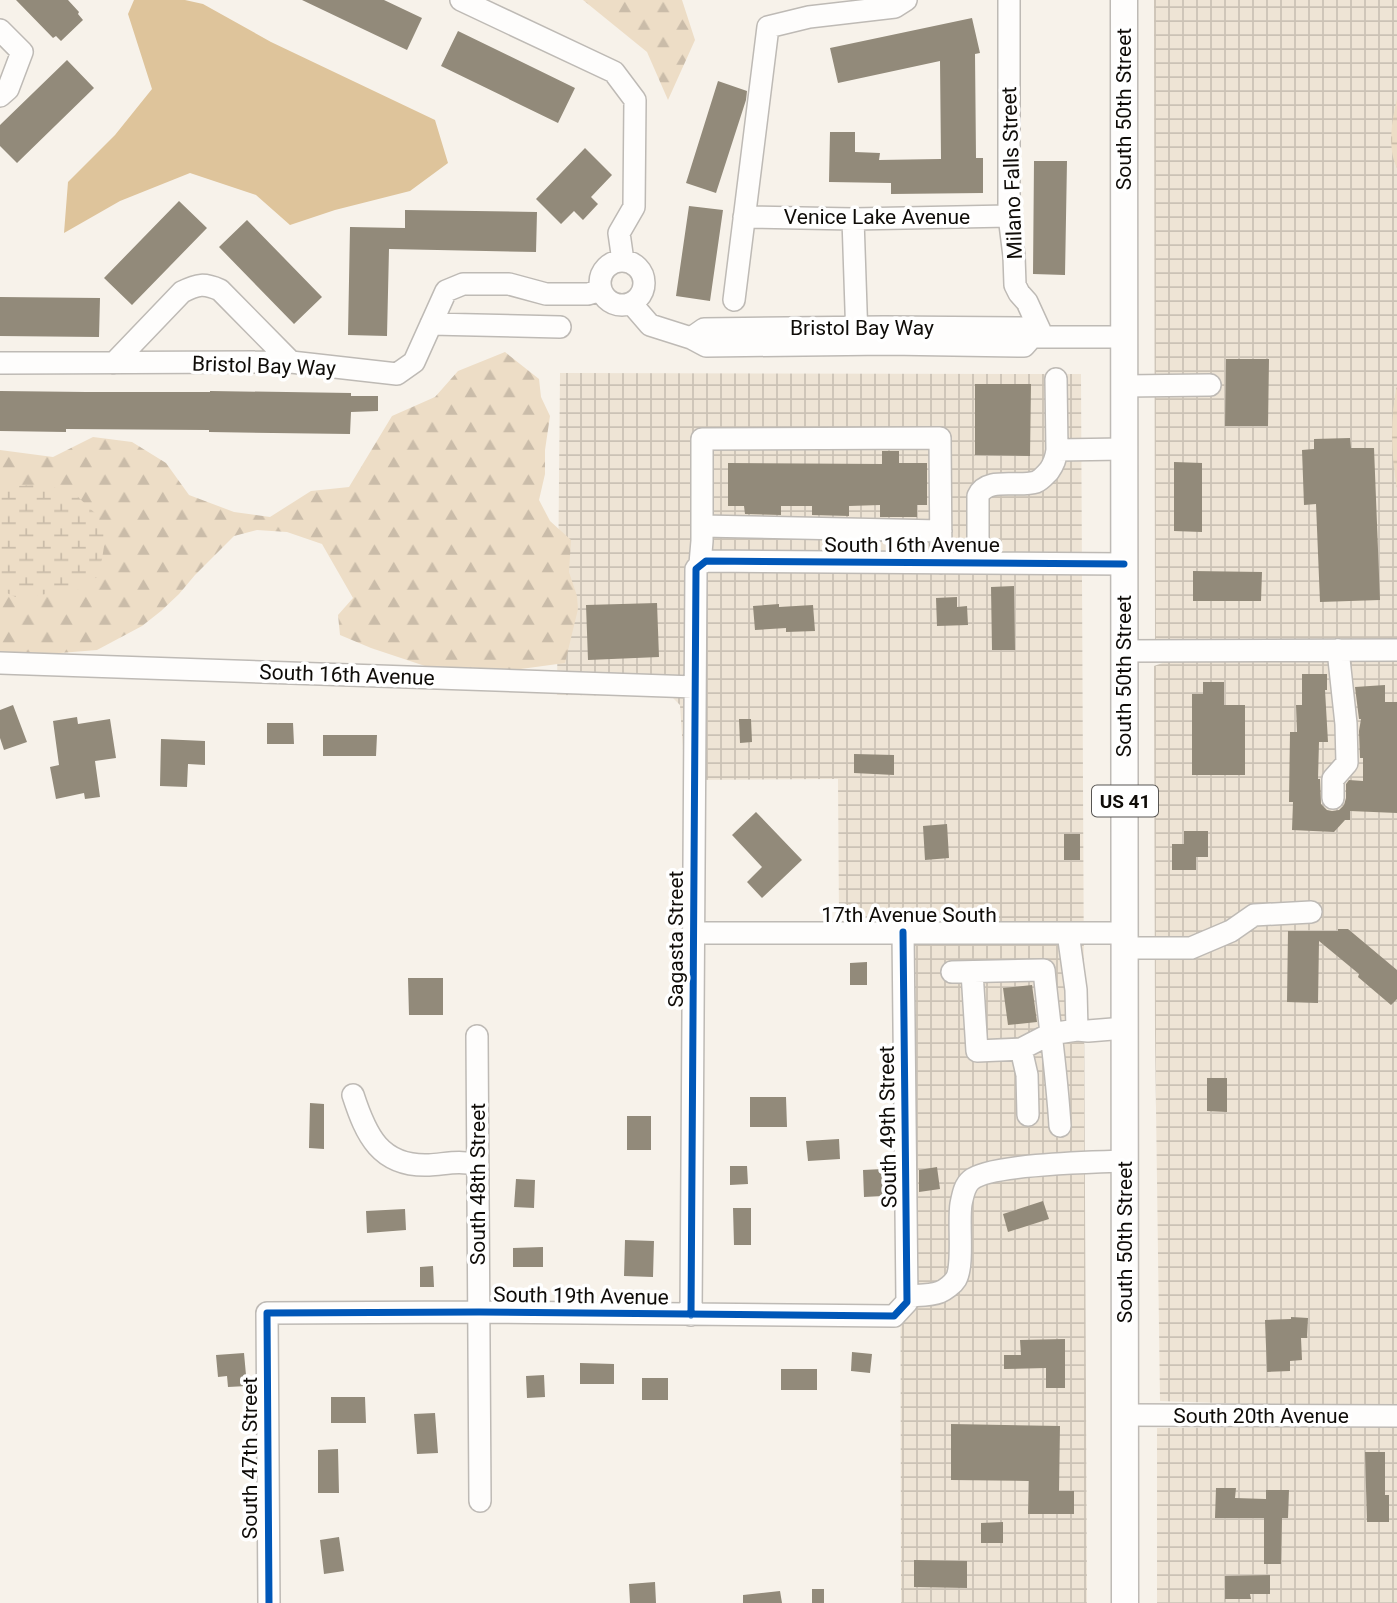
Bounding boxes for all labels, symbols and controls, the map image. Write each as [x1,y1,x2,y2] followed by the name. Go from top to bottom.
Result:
[1112,28,1136,190] street label: South 50th Street
[997,86,1027,260] street label: Milano Falls Street
[784,205,970,229] street label: Venice Lake Avenue
[790,316,934,340] street label: Bristol Bay Way
[192,351,336,381] street label: Bristol Bay Way
[824,533,1000,557] street label: South 16th Avenue
[1112,595,1136,757] street label: South 50th Street
[259,660,435,690] street label: South 16th Avenue
[1092,786,1158,816] road number: US 41
[664,870,688,1007] street label: Sagasta Street
[821,903,997,927] street label: 17th Avenue South
[875,1046,901,1208] street label: South 49th Street
[466,1103,490,1265] street label: South 48th Street
[1113,1161,1137,1323] street label: South 50th Street
[493,1282,669,1310] street label: South 19th Avenue
[238,1377,262,1539] street label: South 47th Street
[1173,1404,1349,1428] street label: South 20th Avenue

